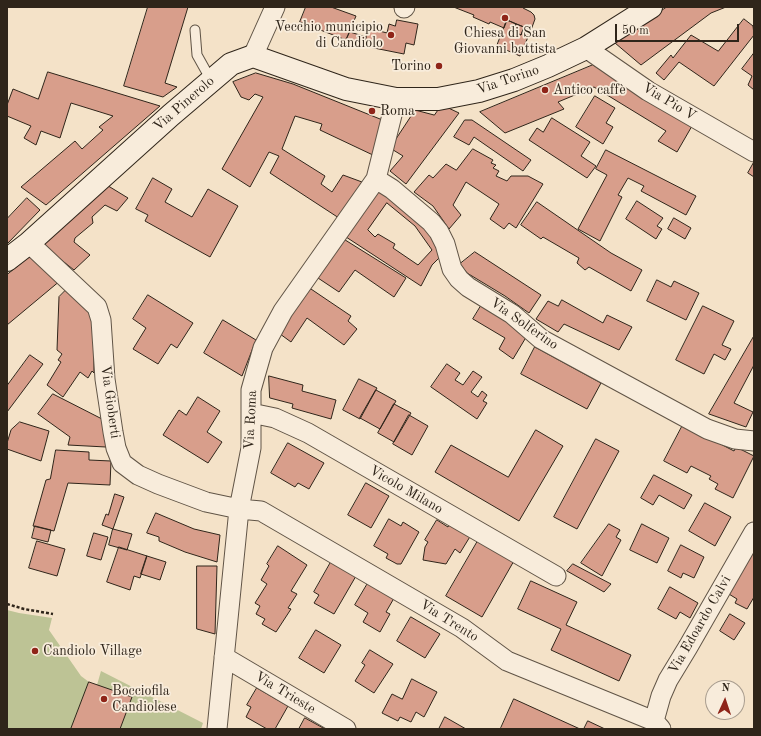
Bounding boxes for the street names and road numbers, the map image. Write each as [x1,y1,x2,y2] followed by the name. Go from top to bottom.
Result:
[475,62,541,98] street label: Via Torino
[150,73,218,135] street label: Via Pinerolo
[639,79,699,125] street label: Via Pio V
[487,294,561,354] street label: Via Solferino
[97,364,123,440] street label: Via Gioberti
[241,390,261,450] street label: Via Roma
[366,462,446,518] street label: Vicolo Milano
[665,573,735,677] street label: Via Edoardo Calvi
[416,596,482,646] street label: Via Trento
[251,668,319,718] street label: Via Trieste

